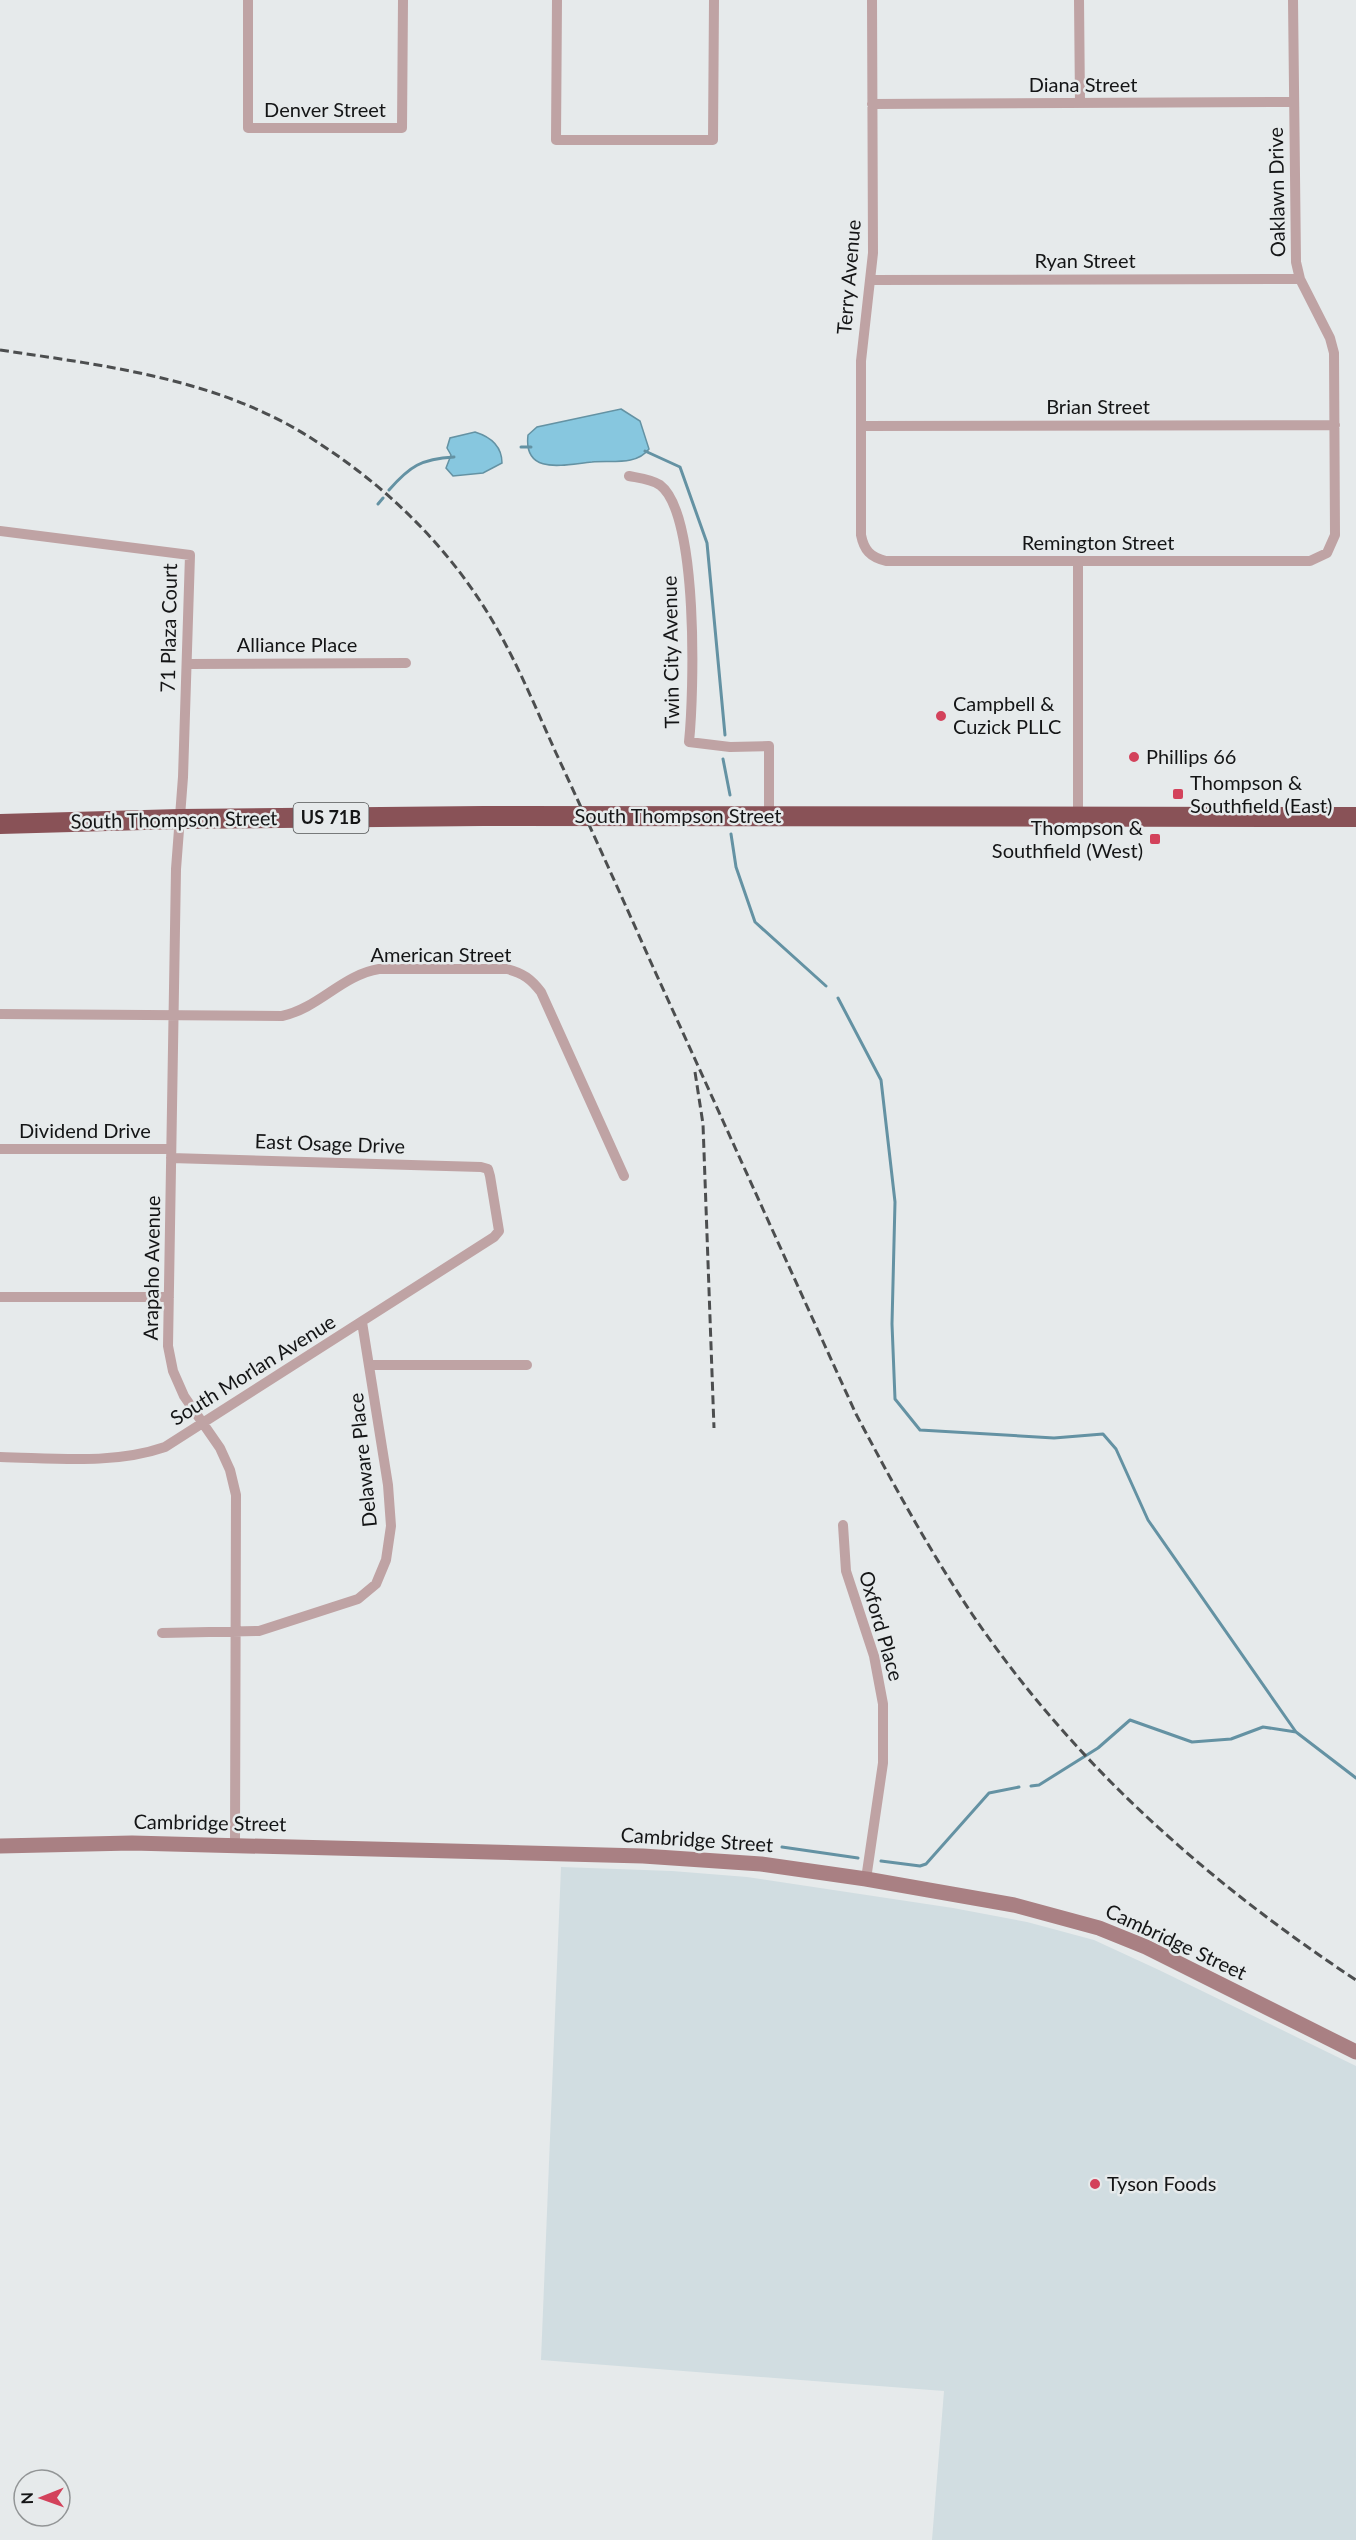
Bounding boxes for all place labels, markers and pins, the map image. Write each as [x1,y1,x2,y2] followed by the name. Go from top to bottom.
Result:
[953,691,1061,738] place label: Campbell & Cuzick PLLC
[934,709,948,723] marker: Campbell & Cuzick PLLC
[1146,744,1236,768] place label: Phillips 66
[1127,750,1141,764] marker: Phillips 66
[1190,770,1332,817] place label: Thompson & Southfield (East)
[1171,787,1185,801] marker: Thompson & Southfield (East)
[992,815,1144,862] place label: Thompson & Southfield (West)
[1148,832,1162,846] marker: Thompson & Southfield (West)
[1107,2171,1216,2195] place label: Tyson Foods
[1088,2177,1102,2191] marker: Tyson Foods

